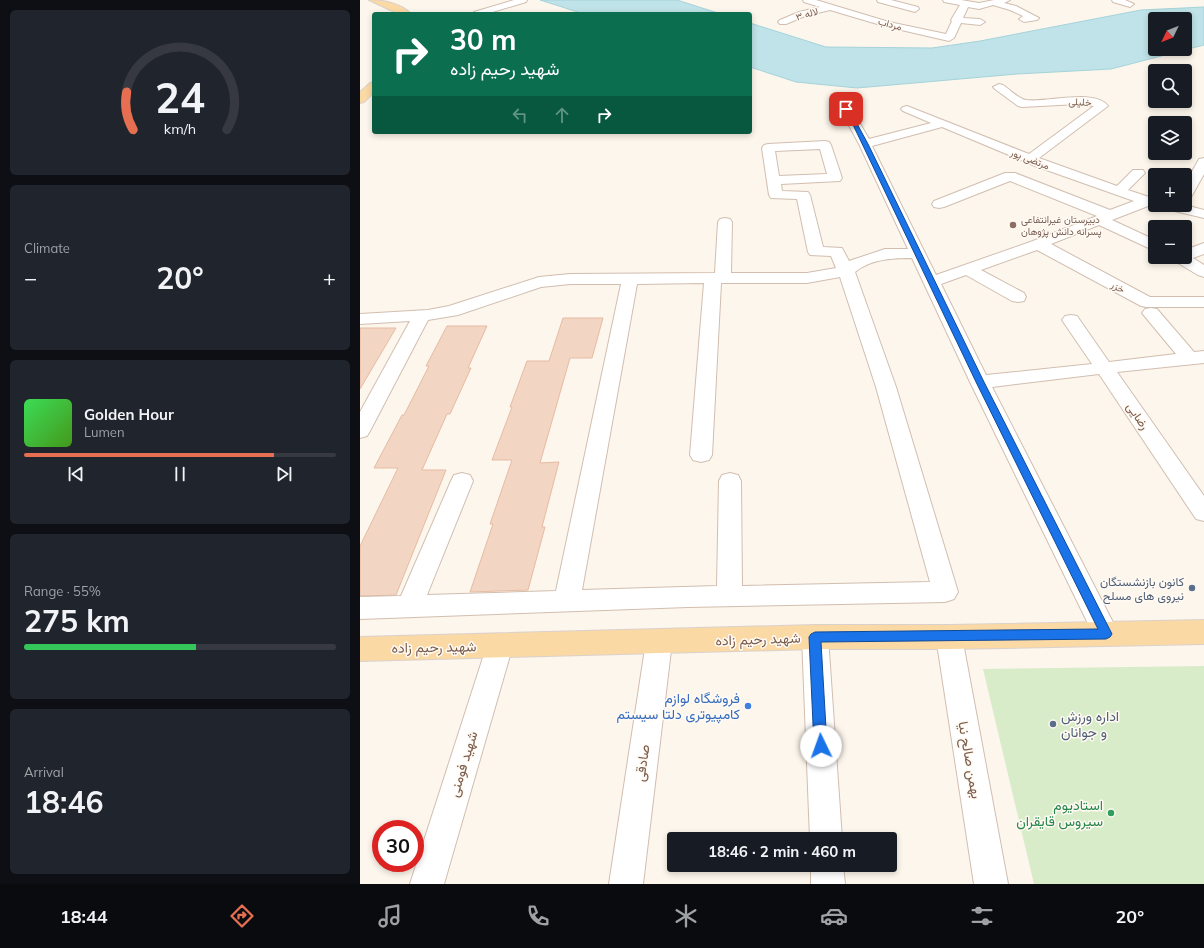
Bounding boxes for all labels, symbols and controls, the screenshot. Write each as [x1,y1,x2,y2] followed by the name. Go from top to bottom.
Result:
[794,4,820,24] street label: لاله ۳
[1148,12,1192,56] north arrow
[1148,12,1192,264] map controls
[877,15,903,33] street label: مرداب
[450,22,516,57] text: 30 m
[384,28,436,80] icon: right
[450,57,560,80] text: شهید رحیم زاده
[1148,64,1192,108] button: search
[155,71,205,123] text: 24
[829,92,863,126] pin
[1068,95,1092,109] street label: خلیلی
[835,98,857,120] icon: arrive
[509,104,531,126] icon: left
[551,104,573,126] icon: ahead
[593,104,615,126] icon: right
[1148,116,1192,160] button: layers
[164,120,196,138] text: km/h
[1007,145,1051,173] street label: مرتضی پور
[1148,168,1192,212] button: +
[1021,213,1102,239] place label: دبیرستان غیرانتفاعی پسرانه دانش پژوهان
[1008,220,1018,230] marker: دبیرستان غیرانتفاعی پسرانه دانش پژوهان
[1148,220,1192,264] button: −
[24,240,70,256] text: Climate
[156,259,204,297] text: 20°
[24,264,37,292] text: −
[323,264,336,292] text: +
[1108,278,1127,296] street label: خزر
[1123,400,1152,433] street label: رضایی
[84,405,174,424] text: Golden Hour
[84,424,125,440] text: Lumen
[65,463,87,485] icon: previous
[169,463,191,485] icon: pause
[273,463,295,485] icon: next
[1100,574,1184,605] place label: کانون بازنشستگان نیروی های مسلح
[24,583,101,599] text: Range · 55%
[1187,583,1197,593] marker: کانون بازنشستگان نیروی های مسلح
[24,602,130,640] text: 275 km
[715,629,801,649] street label: شهید رحیم زاده
[391,637,477,657] street label: شهید رحیم زاده
[617,689,740,724] place label: فروشگاه لوازم کامپیوتری دلتا سیستم
[743,701,753,711] marker: فروشگاه لوازم کامپیوتری دلتا سیستم
[1061,707,1119,741] place label: اداره ورزش و جوانان
[1048,719,1058,729] marker: اداره ورزش و جوانان
[952,720,986,800] street label: بهمن صالح نیا
[800,725,842,767] position arrow
[444,729,482,799] street label: شهید فومنی
[630,743,654,783] street label: صادقی
[24,764,64,780] text: Arrival
[24,783,103,821] text: 18:46
[1016,796,1103,830] place label: استادیوم سیروس قایقران
[1106,808,1116,818] marker: استادیوم سیروس قایقران
[372,820,424,872] speed limit sign: 30
[708,842,856,861] text: 18:46 · 2 min · 460 m
[228,902,256,930] icon: directions
[376,902,404,930] icon: music
[524,902,552,930] icon: phone
[672,902,700,930] icon: climate
[820,902,848,930] icon: car
[968,902,996,930] icon: filters
[60,905,108,928] text: 18:44
[1116,905,1144,928] text: 20°

